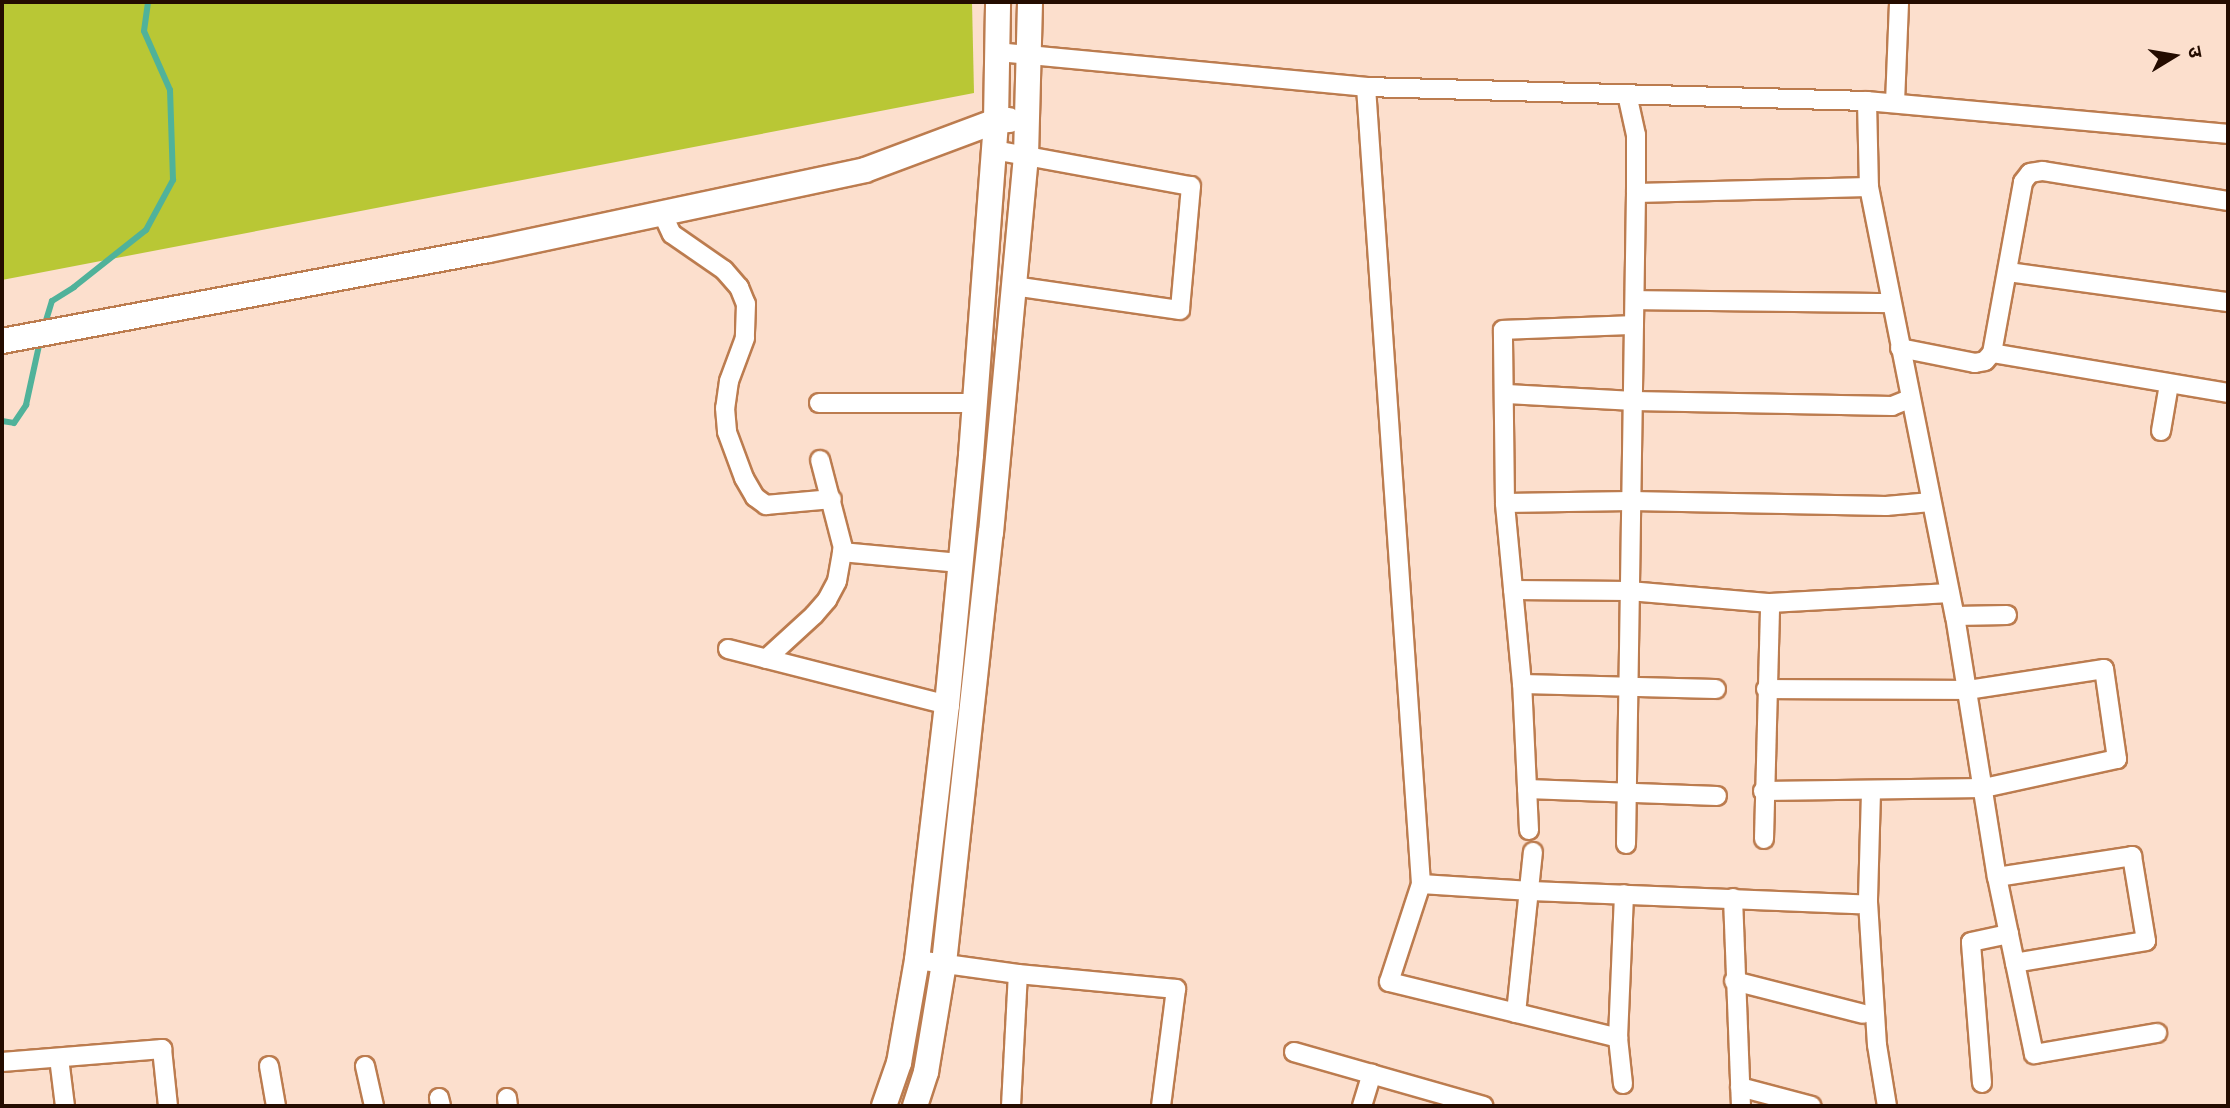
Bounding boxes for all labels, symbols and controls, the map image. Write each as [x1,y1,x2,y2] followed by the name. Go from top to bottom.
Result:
[2139,21,2209,91] north arrow
[2183,44,2207,60] text: उ

